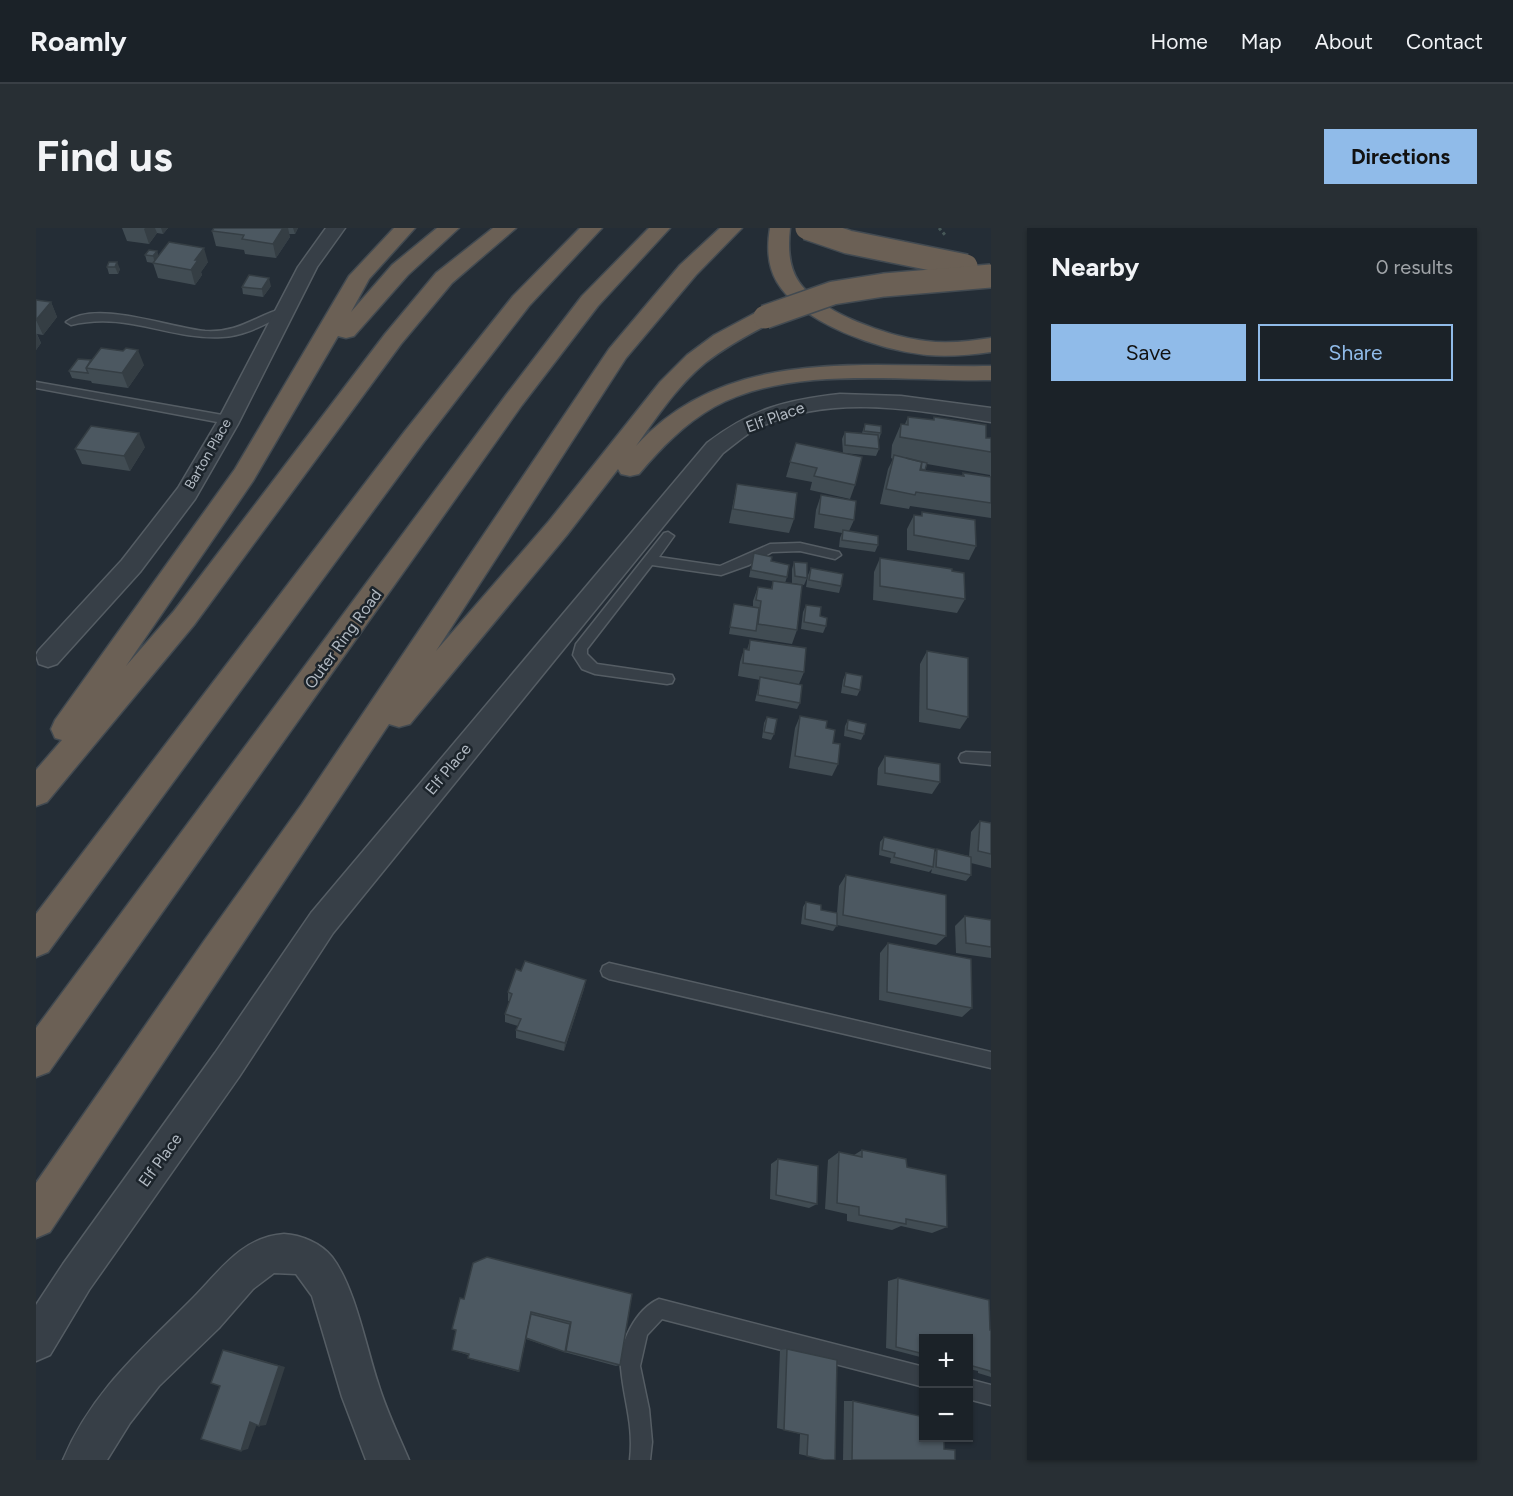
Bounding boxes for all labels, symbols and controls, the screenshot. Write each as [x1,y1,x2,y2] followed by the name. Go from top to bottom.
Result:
[30,24,127,58] text: Roamly
[1151,29,1208,54] text: Home
[1241,29,1282,54] text: Map
[1315,29,1373,54] text: About
[1406,29,1483,54] text: Contact
[1324,129,1477,184] button: Directions
[36,131,173,182] text: Find us
[1051,251,1139,283] text: Nearby
[1376,255,1453,279] text: 0 results
[1051,324,1246,381] button: Save
[1258,324,1453,381] button: Share
[743,398,807,436] street label: Elf Place
[181,415,235,492] street label: Barton Place
[301,586,385,692] street label: Outer Ring Road
[421,739,475,799] street label: Elf Place
[134,1129,186,1190] street label: Elf Place
[919,1334,973,1442] map controls
[919,1334,973,1388] button: +
[919,1388,973,1442] button: −

